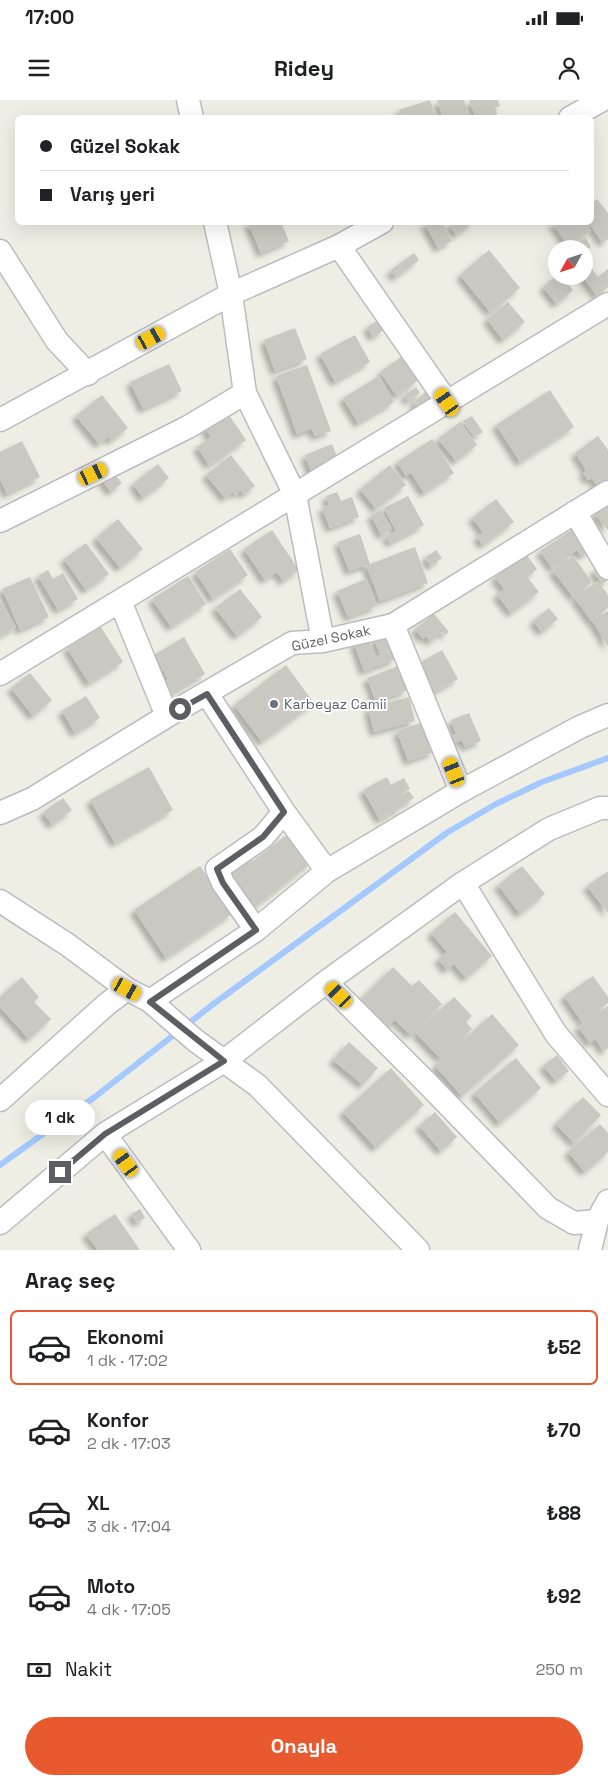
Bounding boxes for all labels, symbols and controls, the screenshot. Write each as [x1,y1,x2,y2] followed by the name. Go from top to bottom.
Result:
[25,5,74,30] text: 17:00
[25,54,53,82] icon: menu
[274,54,334,82] text: Ridey
[555,54,583,82] icon: person
[70,134,180,159] text: Güzel Sokak
[70,182,155,207] text: Varış yeri
[548,240,592,285] north arrow
[548,240,593,285] map controls
[134,324,167,352] car
[432,385,461,419] car
[76,461,109,487] car
[290,621,373,655] street label: Güzel Sokak
[284,695,387,713] place label: Karbeyaz Camii
[169,698,191,720] route start
[268,698,280,710] marker: Karbeyaz Camii
[441,755,466,789] car
[110,975,143,1003] car
[323,979,354,1011] car
[25,1100,95,1134] callout: 1 dk
[45,1107,75,1128] text: 1 dk
[111,1146,140,1180] car
[49,1161,71,1183] route end
[25,1266,116,1294] text: Araç seç
[27,1325,72,1370] icon: car
[87,1325,164,1350] text: Ekonomi
[547,1335,581,1360] text: ₺52
[87,1350,168,1371] text: 1 dk · 17:02
[27,1408,72,1453] icon: car
[87,1408,149,1433] text: Konfor
[546,1418,581,1443] text: ₺70
[87,1433,171,1454] text: 2 dk · 17:03
[27,1491,72,1536] icon: car
[87,1491,110,1516] text: XL
[546,1501,581,1526] text: ₺88
[87,1516,171,1537] text: 3 dk · 17:04
[27,1574,72,1619] icon: car
[87,1574,135,1599] text: Moto
[546,1584,581,1609] text: ₺92
[87,1599,171,1620] text: 4 dk · 17:05
[25,1656,53,1684] icon: cash
[65,1657,112,1682] text: Nakit
[536,1659,583,1680] text: 250 m
[25,1717,583,1775] button: Onayla

